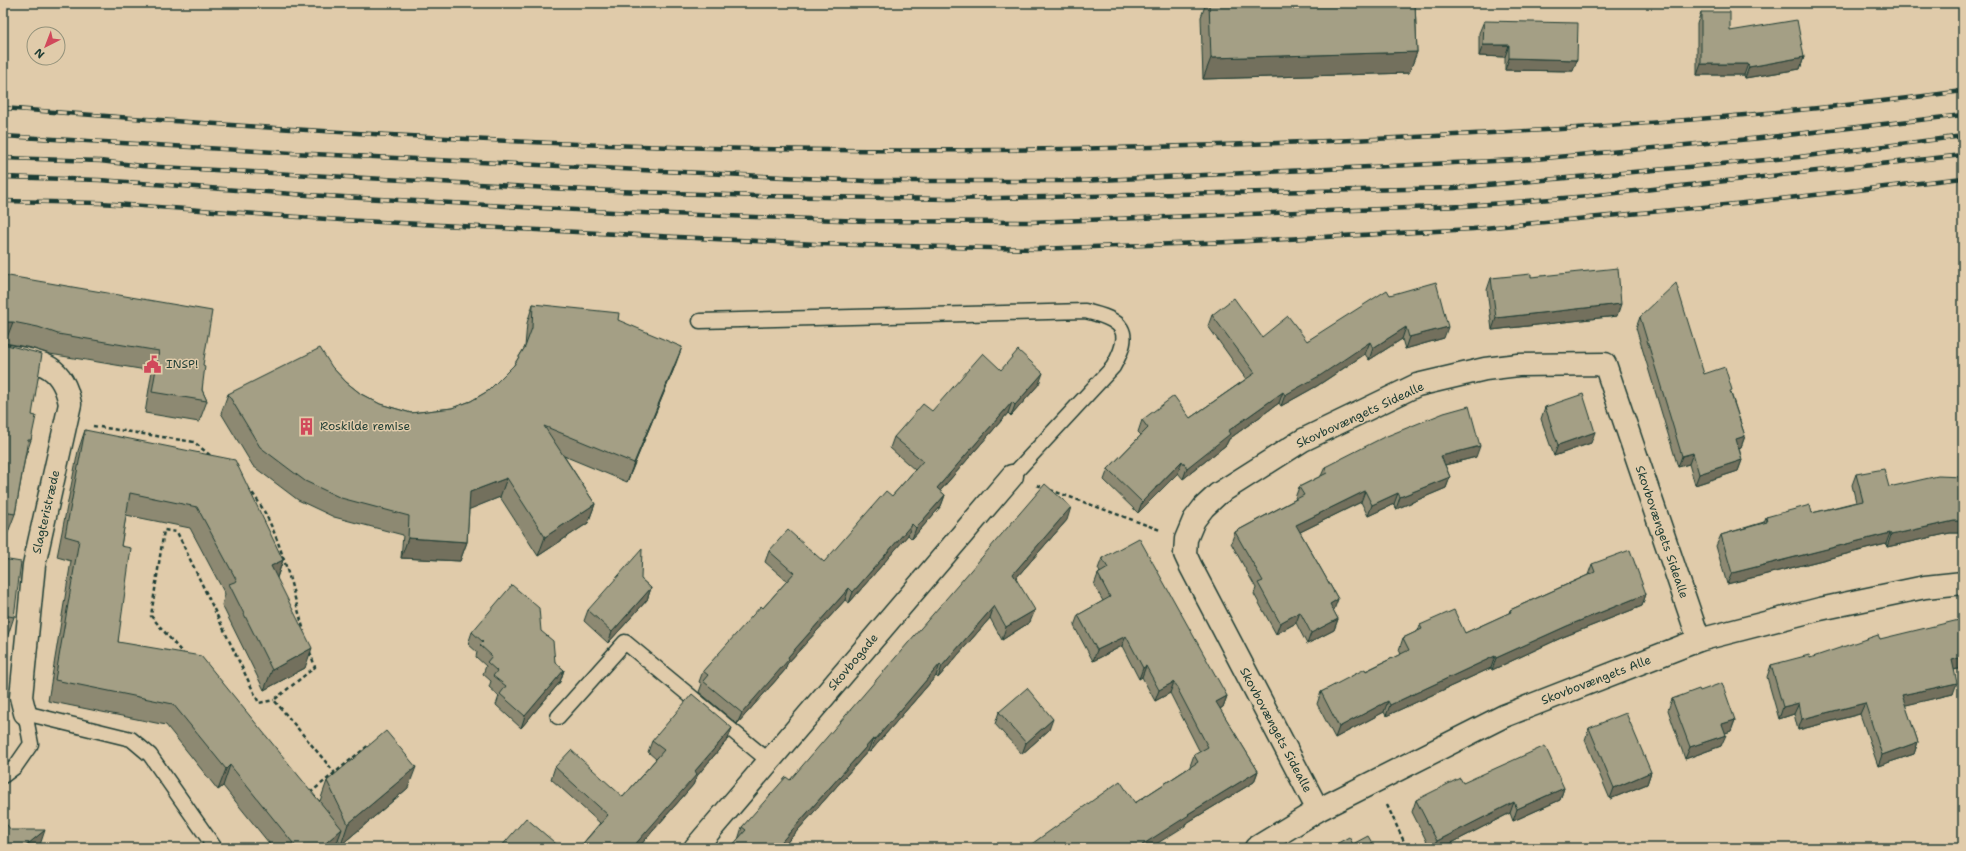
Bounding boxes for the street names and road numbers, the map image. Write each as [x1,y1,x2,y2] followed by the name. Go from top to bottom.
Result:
[1293,378,1427,452] street label: Skovbovængets Sidealle
[1632,463,1692,601] street label: Skovbovængets Sidealle
[29,468,63,555] street label: Slagteristræde
[824,630,882,694] street label: Skovbogade
[1539,652,1654,708] street label: Skovbovængets Alle
[1236,665,1316,796] street label: Skovbovængets Sidealle

